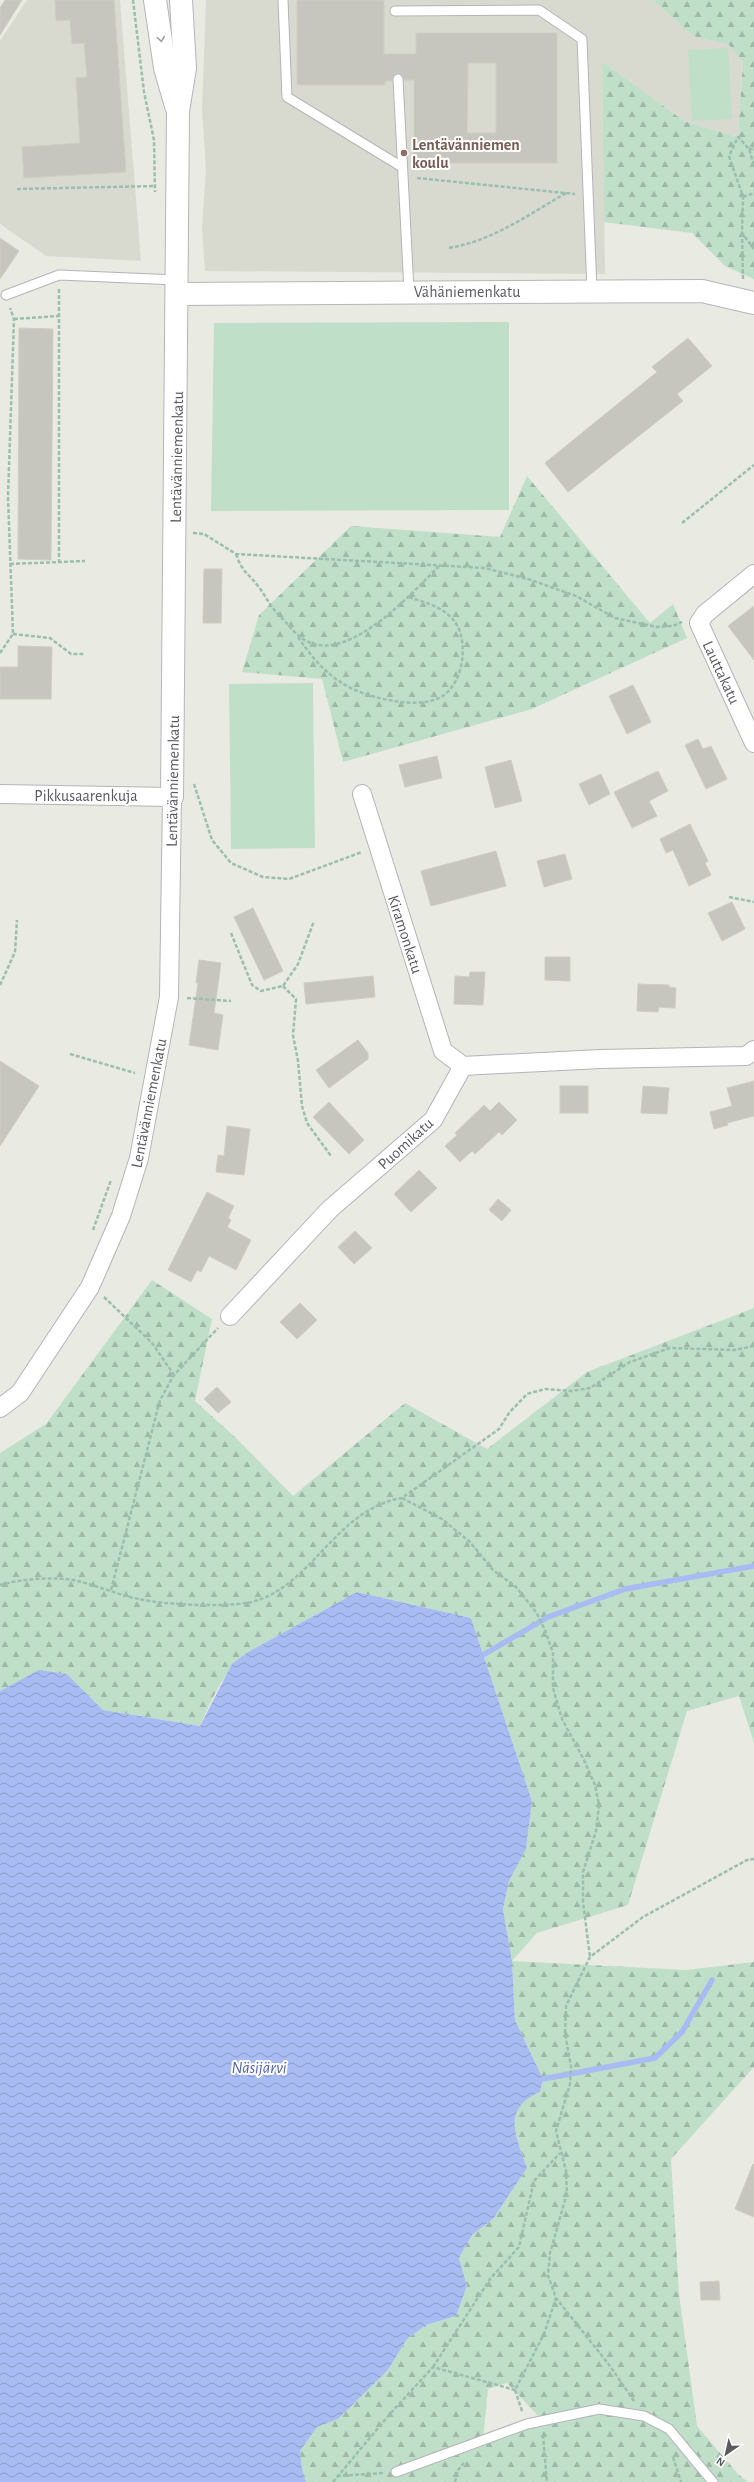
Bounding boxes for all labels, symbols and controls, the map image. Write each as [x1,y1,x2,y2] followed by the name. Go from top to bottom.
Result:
[156,36,165,42] one-way arrow
[412,137,520,171] place label: Lentävänniemen koulu
[399,148,409,158] marker: Lentävänniemen koulu
[414,284,520,300] street label: Vähäniemenkatu
[168,391,186,523] street label: Lentävänniemenkatu
[700,638,743,706] street label: Lauttakatu
[164,715,182,847] street label: Lentävänniemenkatu
[34,788,138,805] street label: Pikkusaarenkuja
[385,893,425,975] street label: Kiramonkatu
[129,1037,169,1169] street label: Lentävänniemenkatu
[375,1115,436,1173] street label: Puomikatu
[231,2059,287,2077] water label: Näsijärvi
[706,2434,746,2474] north arrow
[714,2455,727,2469] text: N

